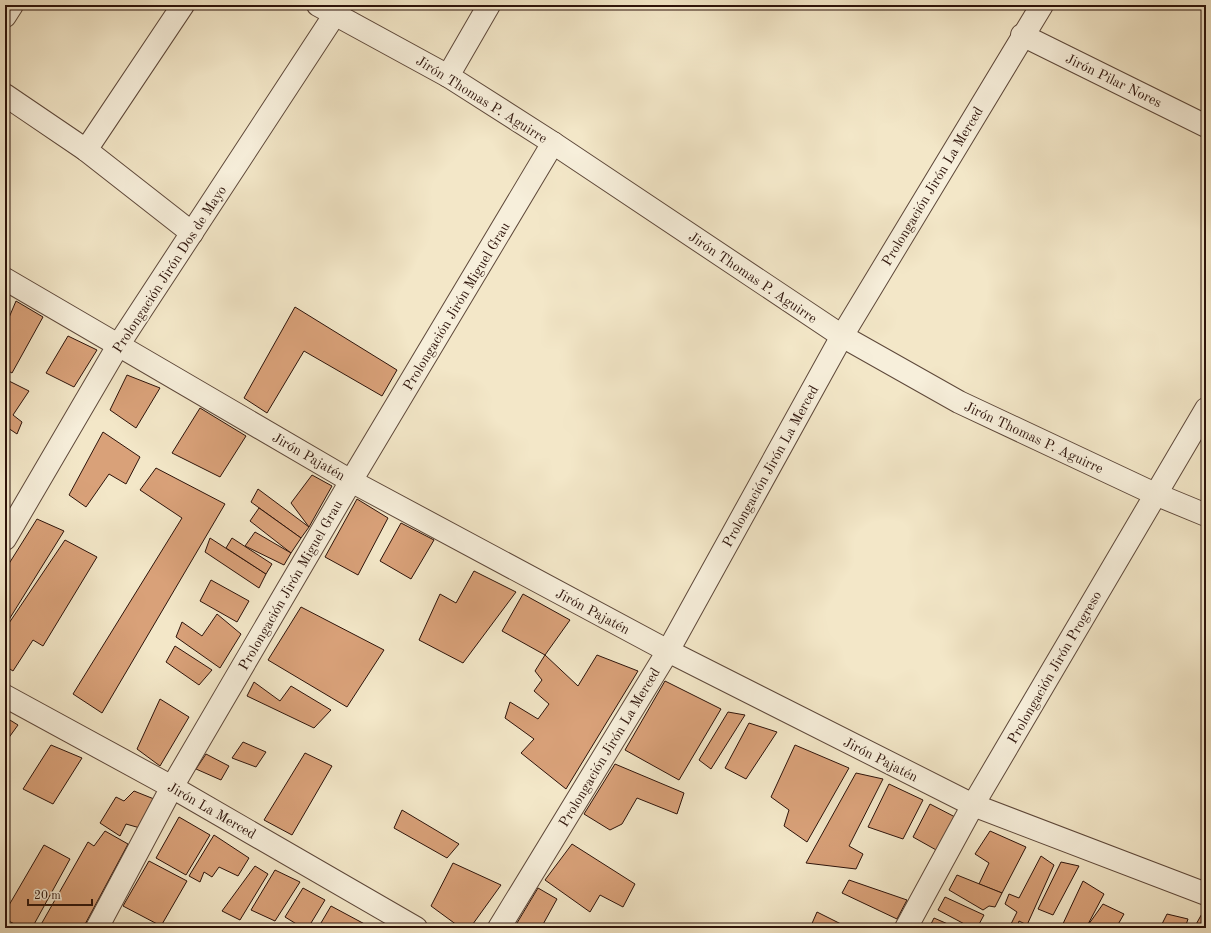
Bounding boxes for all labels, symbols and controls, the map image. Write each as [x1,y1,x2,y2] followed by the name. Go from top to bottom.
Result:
[1063,52,1164,110] street label: Jirón Pilar Nores
[413,54,549,146] street label: Jirón Thomas P. Aguirre
[880,105,986,268] street label: Prolongación Jirón La Merced
[110,183,229,356] street label: Prolongación Jirón Dos de Mayo
[401,219,513,393] street label: Prolongación Jirón Miguel Grau
[686,230,819,326] street label: Jirón Thomas P. Aguirre
[720,383,821,550] street label: Prolongación Jirón La Merced
[962,400,1105,476] street label: Jirón Thomas P. Aguirre
[270,430,348,484] street label: Jirón Pajatén
[236,498,346,673] street label: Prolongación Jirón Miguel Grau
[553,587,632,637] street label: Jirón Pajatén
[1005,589,1104,746] street label: Prolongación Jirón Progreso
[557,666,663,829] street label: Prolongación Jirón La Merced
[841,735,920,785] street label: Jirón Pajatén
[165,780,258,842] street label: Jirón La Merced
[28,881,92,907] scale bar
[34,890,61,902] text: 20 m

